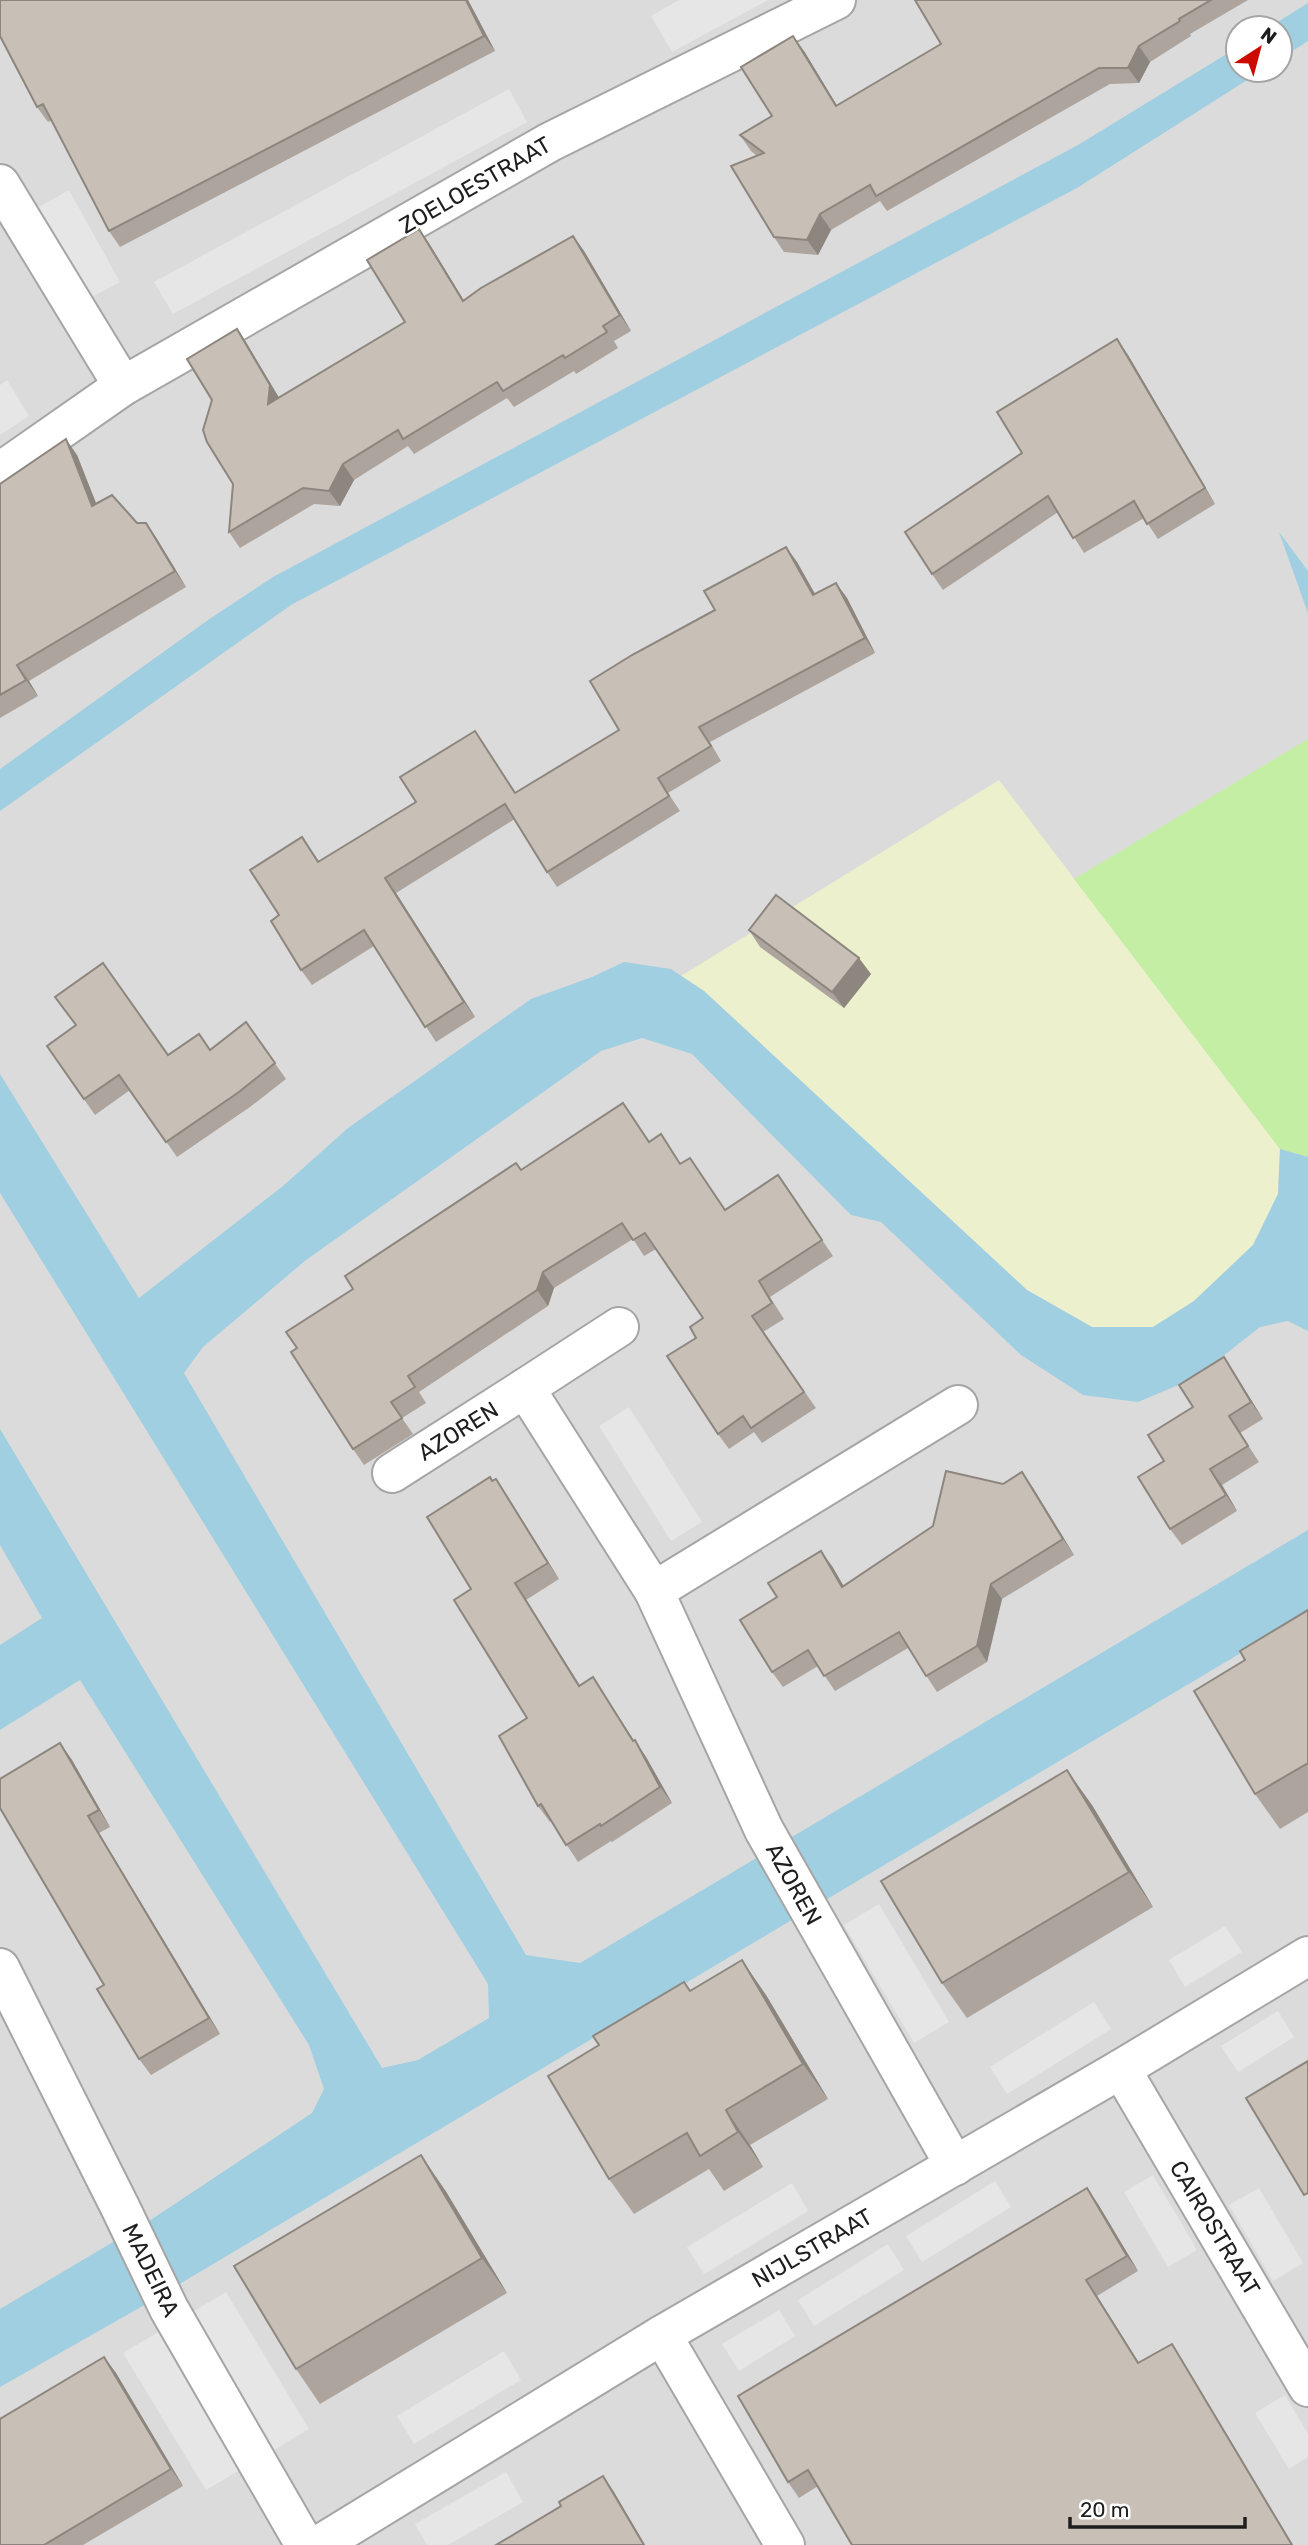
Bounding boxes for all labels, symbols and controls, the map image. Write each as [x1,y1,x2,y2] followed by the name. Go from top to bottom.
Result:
[1224,14,1294,84] north arrow
[1256,22,1281,49] text: N
[394,130,556,240] street label: ZOELOESTRAAT
[413,1395,503,1467] street label: AZOREN
[760,1838,828,1930] street label: AZOREN
[1164,2155,1266,2301] street label: CAIROSTRAAT
[747,2202,877,2294] street label: NIJLSTRAAT
[116,2219,186,2321] street label: MADEIRA
[1070,2486,1245,2530] scale bar
[1080,2497,1129,2522] text: 20 m

